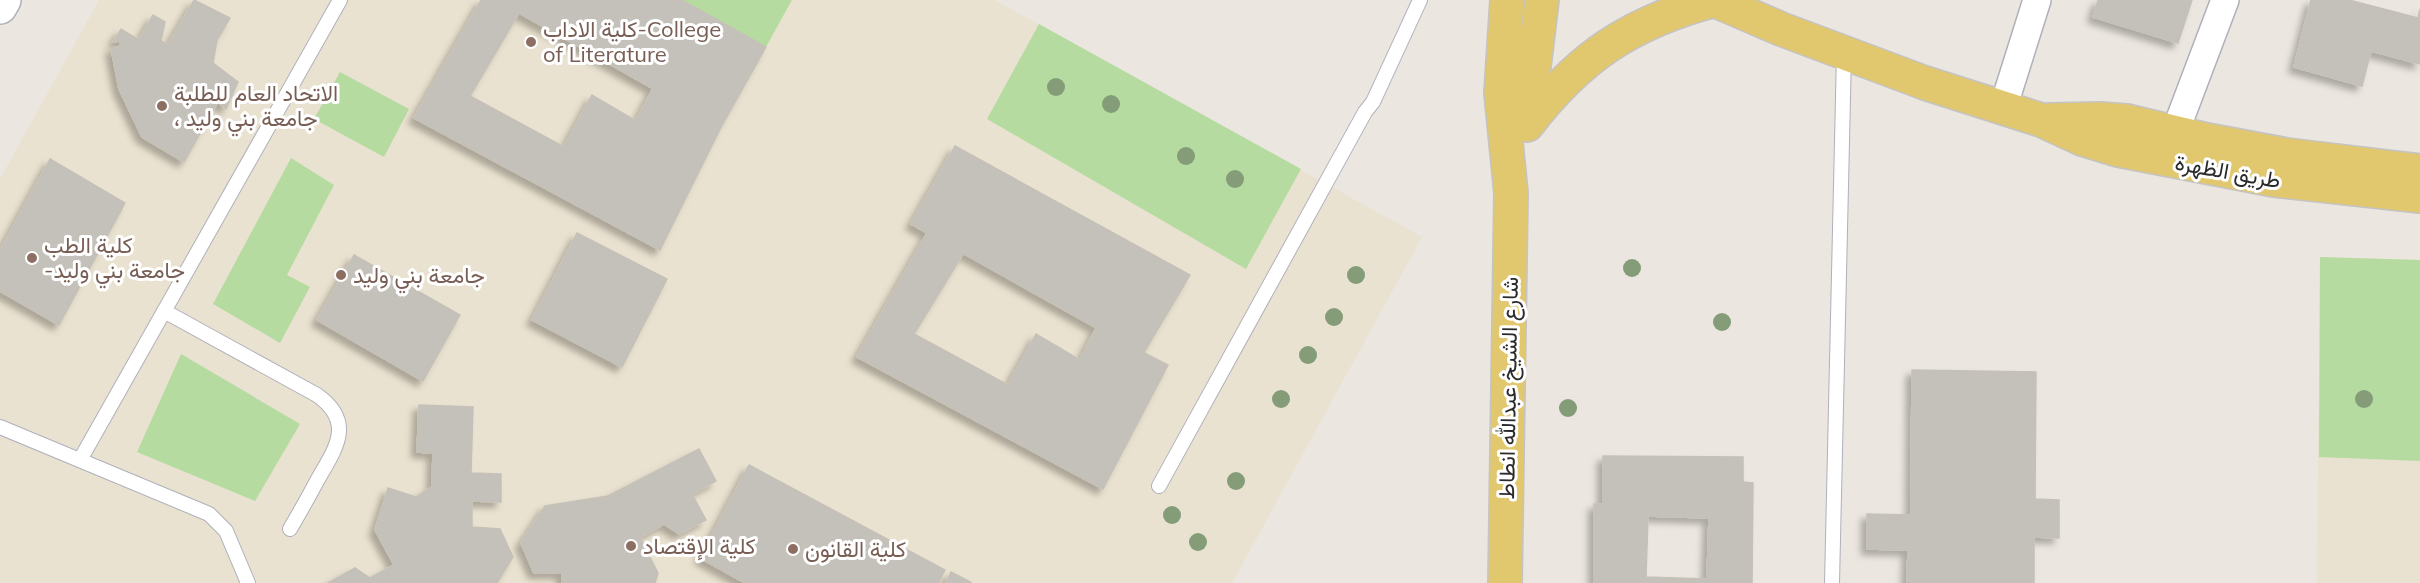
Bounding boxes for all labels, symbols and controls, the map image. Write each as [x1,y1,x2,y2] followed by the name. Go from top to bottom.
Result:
[543,15,721,68] place label: كلية الاداب-College of Literature
[524,35,538,49] marker: كلية الاداب-College of Literature
[174,79,338,137] place label: الاتحاد العام للطلبة ، جامعة بني وليد
[155,99,169,113] marker: الاتحاد العام للطلبة ، جامعة بني وليد
[2173,148,2283,194] street label: طريق الظهرة
[44,231,185,289] place label: كلية الطب -جامعة بني وليد
[25,251,39,265] marker: كلية الطب -جامعة بني وليد
[353,261,485,294] place label: جامعة بني وليد
[334,268,348,282] marker: جامعة بني وليد
[1492,276,1525,500] street label: شارع الشيخ عبدالله انطاط
[643,532,756,561] place label: كلية الإقتصاد
[805,535,906,563] place label: كلية القانون
[624,539,638,553] marker: كلية الإقتصاد
[786,542,800,556] marker: كلية القانون

